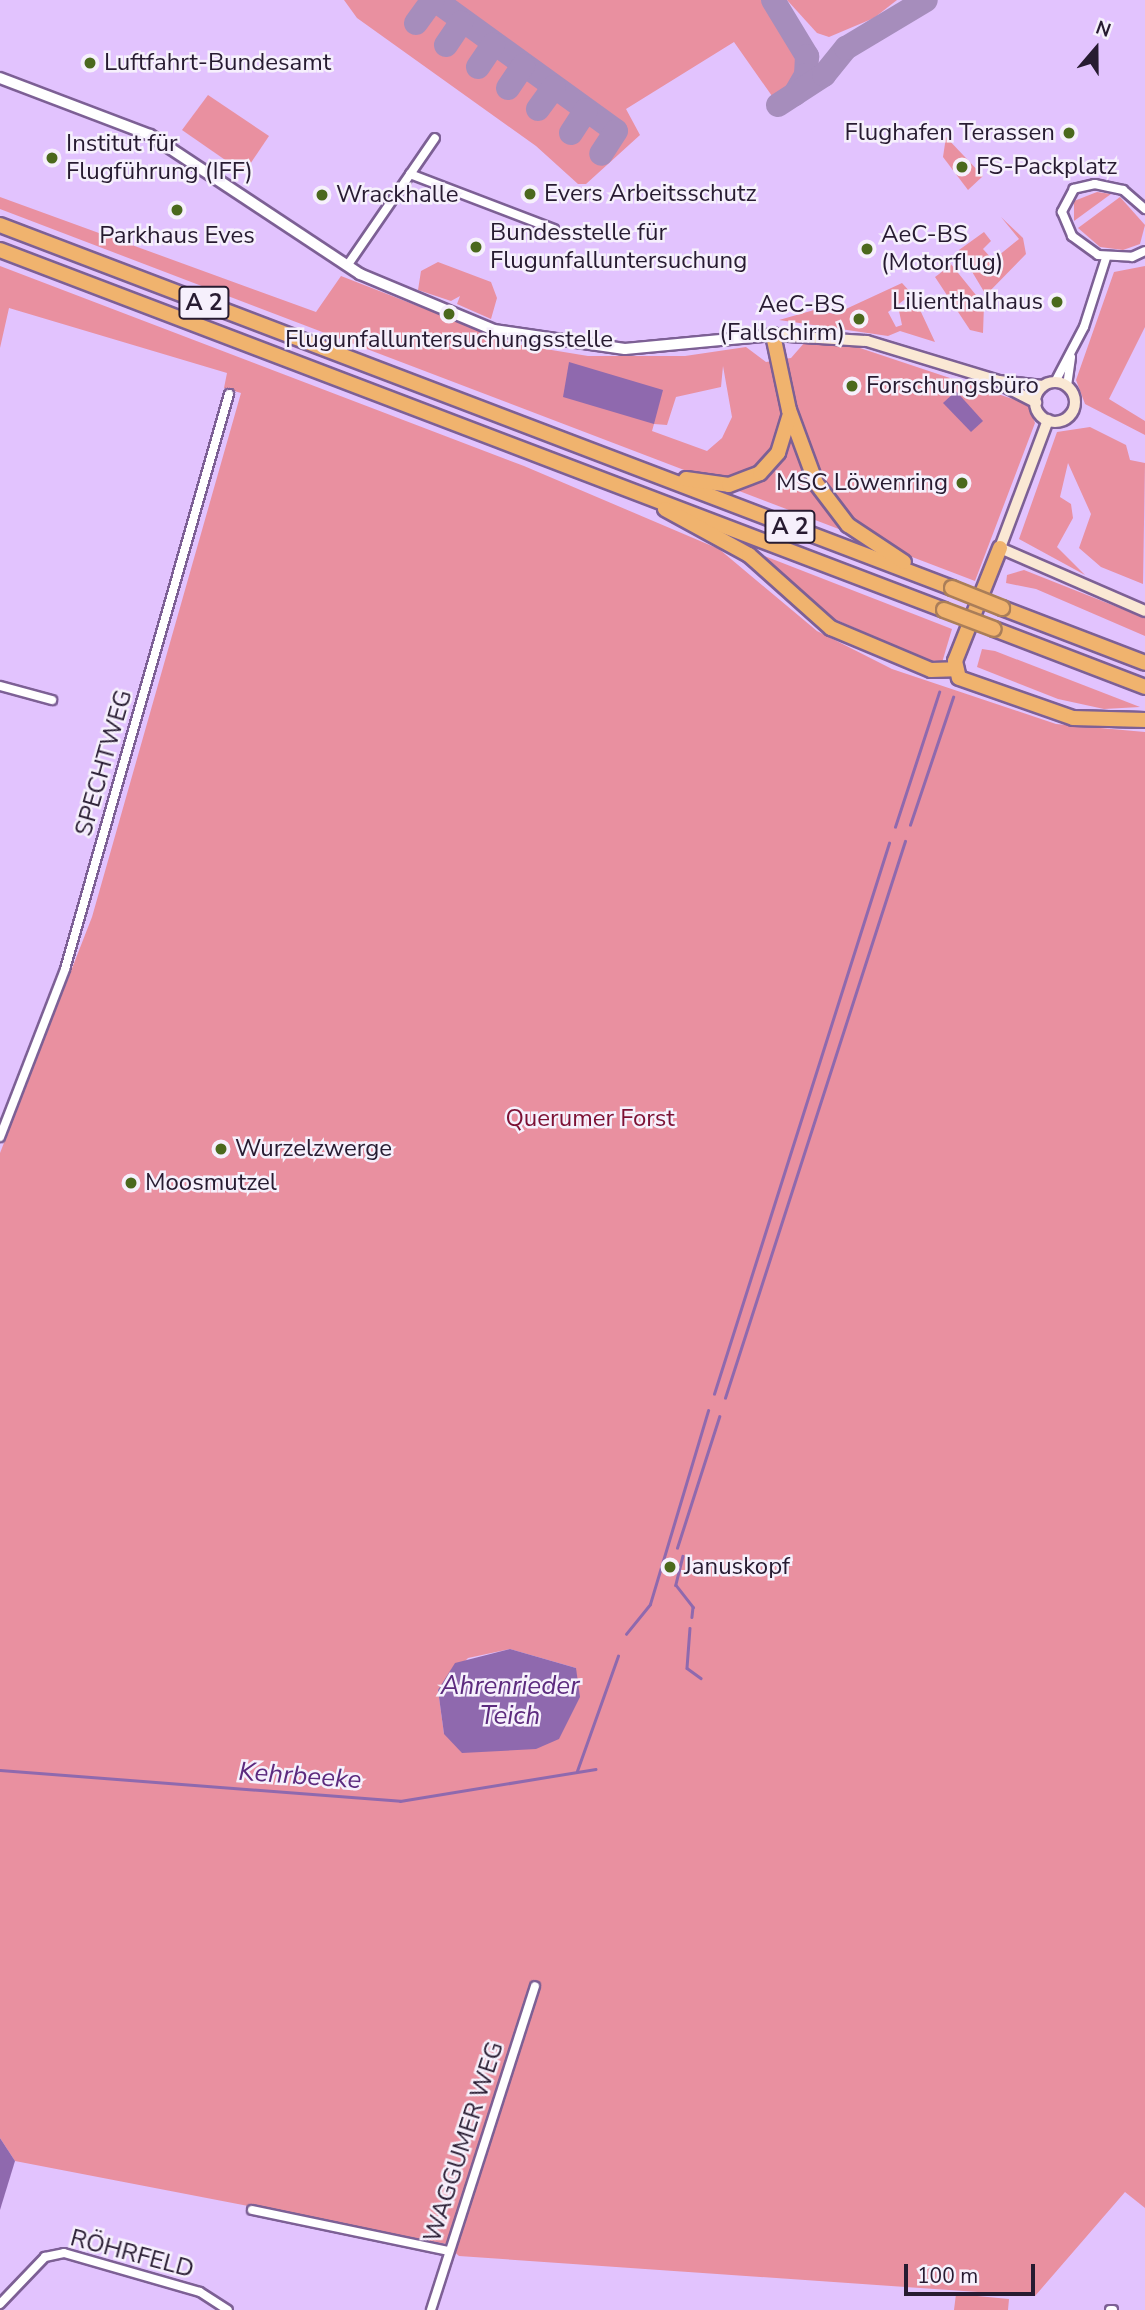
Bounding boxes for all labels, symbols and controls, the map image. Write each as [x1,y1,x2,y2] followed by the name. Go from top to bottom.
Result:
[1061,14,1131,84] north arrow
[1092,15,1114,44] text: N
[104,49,331,77] place label: Luftfahrt-Bundesamt
[82,55,98,71] marker: Luftfahrt-Bundesamt
[845,119,1055,147] place label: Flughafen Terassen
[1061,125,1077,141] marker: Flughafen Terassen
[66,130,253,186] place label: Institut für Flugführung (IFF)
[44,150,60,166] marker: Institut für Flugführung (IFF)
[976,153,1117,181] place label: FS-Packplatz
[954,159,970,175] marker: FS-Packplatz
[544,180,757,208] place label: Evers Arbeitsschutz
[336,181,459,209] place label: Wrackhalle
[522,186,538,202] marker: Evers Arbeitsschutz
[314,187,330,203] marker: Wrackhalle
[169,202,185,218] marker: Parkhaus Eves
[490,219,747,275] place label: Bundesstelle für Flugunfalluntersuchung
[881,221,1003,277] place label: AeC-BS (Motorflug)
[99,222,255,250] place label: Parkhaus Eves
[468,239,484,255] marker: Bundesstelle für Flugunfalluntersuchung
[859,241,875,257] marker: AeC-BS (Motorflug)
[178,284,230,322] road number: A 2
[892,288,1043,316] place label: Lilienthalhaus
[719,291,845,347] place label: AeC-BS (Fallschirm)
[1049,294,1065,310] marker: Lilienthalhaus
[441,306,457,322] marker: Flugunfalluntersuchungsstelle
[851,311,867,327] marker: AeC-BS (Fallschirm)
[285,326,613,354] place label: Flugunfalluntersuchungsstelle
[866,372,1039,400] place label: Forschungsbüro
[844,378,860,394] marker: Forschungsbüro
[776,469,948,497] place label: MSC Löwenring
[954,475,970,491] marker: MSC Löwenring
[764,508,816,547] road number: A 2
[69,687,139,839] street label: SPECHTWEG
[505,1105,675,1133] park label: Querumer Forst
[235,1135,392,1163] place label: Wurzelzwerge
[213,1141,229,1157] marker: Wurzelzwerge
[145,1169,277,1197] place label: Moosmutzel
[123,1175,139,1191] marker: Moosmutzel
[684,1553,790,1581] place label: Januskopf
[662,1559,678,1575] marker: Januskopf
[441,1670,579,1732] water label: Ahrenrieder Teich
[237,1756,363,1796] water label: Kehrbeeke
[418,2038,510,2246] street label: WAGGUMER WEG
[67,2224,197,2284] street label: RÖHRFELD
[907,2250,1038,2294] scale bar
[917,2262,978,2290] text: 100 m

